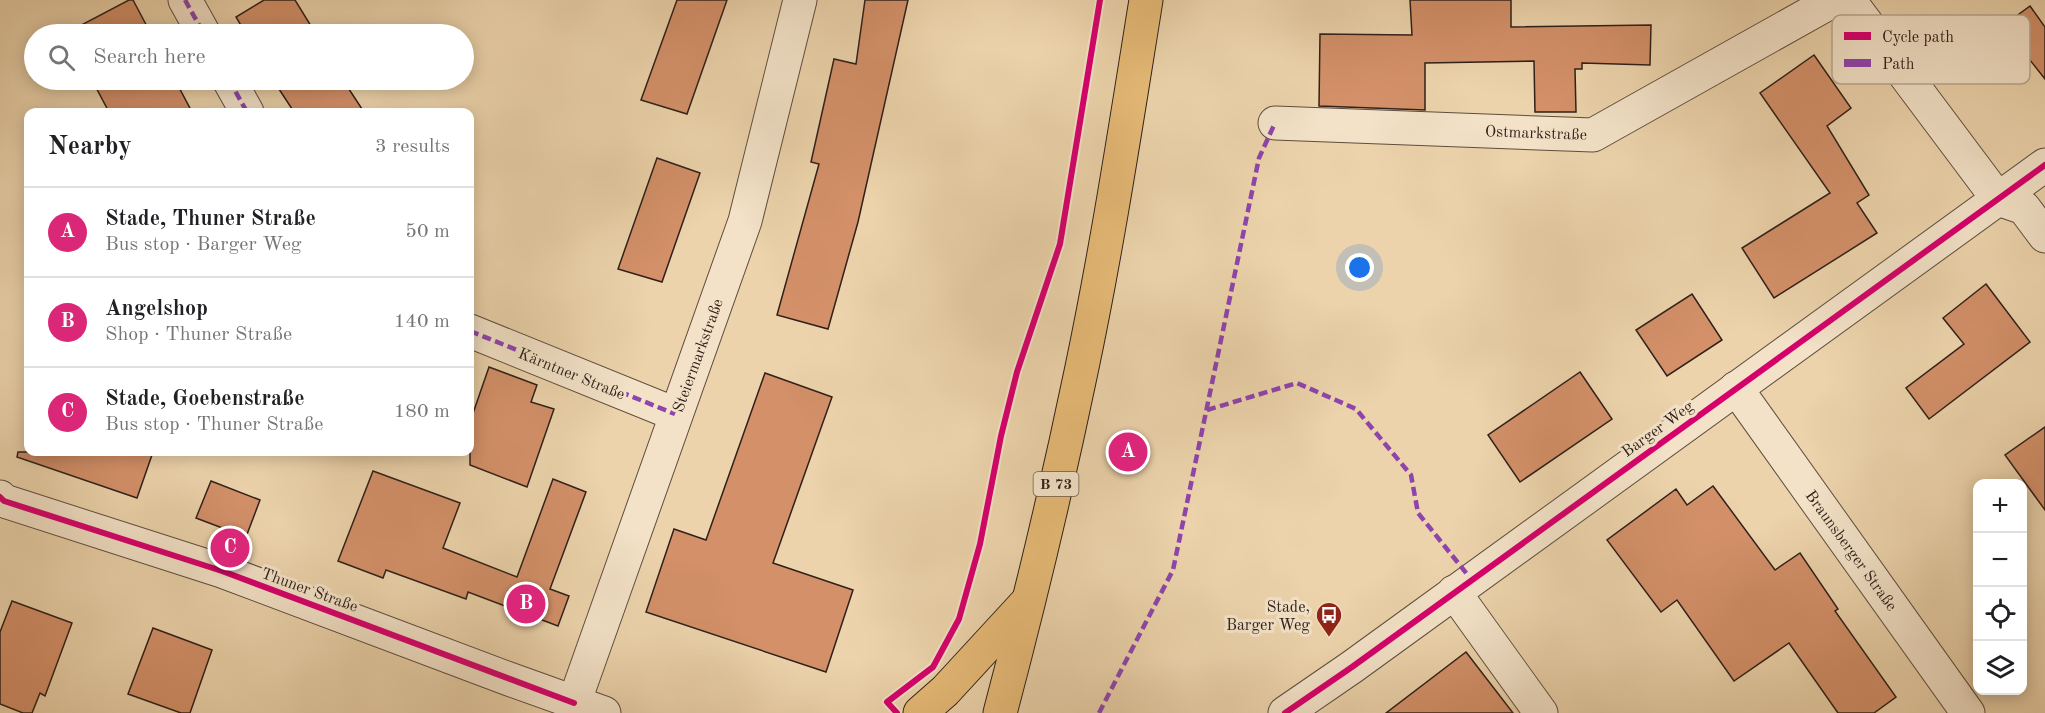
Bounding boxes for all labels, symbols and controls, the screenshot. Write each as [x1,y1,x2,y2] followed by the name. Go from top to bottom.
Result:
[1832,15,2030,84] legend
[24,24,474,90] search box
[1882,30,1954,46] text: Cycle path
[45,41,78,74] icon: search
[93,46,206,68] text: Search here
[1882,57,1915,73] text: Path
[1485,124,1587,144] street label: Ostmarkstraße
[48,134,132,160] text: Nearby
[375,137,450,157] text: 3 results
[105,208,316,230] text: Stade, Thuner Straße
[60,222,75,242] text: A
[405,222,450,242] text: 50 m
[105,235,302,255] text: Bus stop · Barger Weg
[1345,253,1374,282] your location
[671,297,727,415] street label: Steiermarkstraße
[105,298,208,320] text: Angelshop
[60,312,75,332] text: B
[394,312,450,332] text: 140 m
[105,325,292,345] text: Shop · Thuner Straße
[516,346,627,404] street label: Kärntner Straße
[105,388,305,410] text: Stade, Goebenstraße
[1619,398,1697,461] street label: Barger Weg
[61,402,74,422] text: C
[394,402,450,422] text: 180 m
[105,415,323,435] text: Bus stop · Thuner Straße
[1108,430,1148,474] pin: A
[1034,472,1078,496] road number: B 73
[1973,479,2027,695] map controls
[1973,479,2027,533] button: +
[1801,488,1899,614] street label: Braunsberger Straße
[210,526,250,570] pin: C
[1973,533,2027,587] button: −
[259,566,360,616] street label: Thuner Straße
[506,582,546,626] pin: B
[1973,587,2027,641] button: locate
[1226,600,1310,634] place label: Stade, Barger Weg
[1314,600,1344,638] bus stop icon: Stade, Barger Weg
[1973,641,2027,695] button: layers

